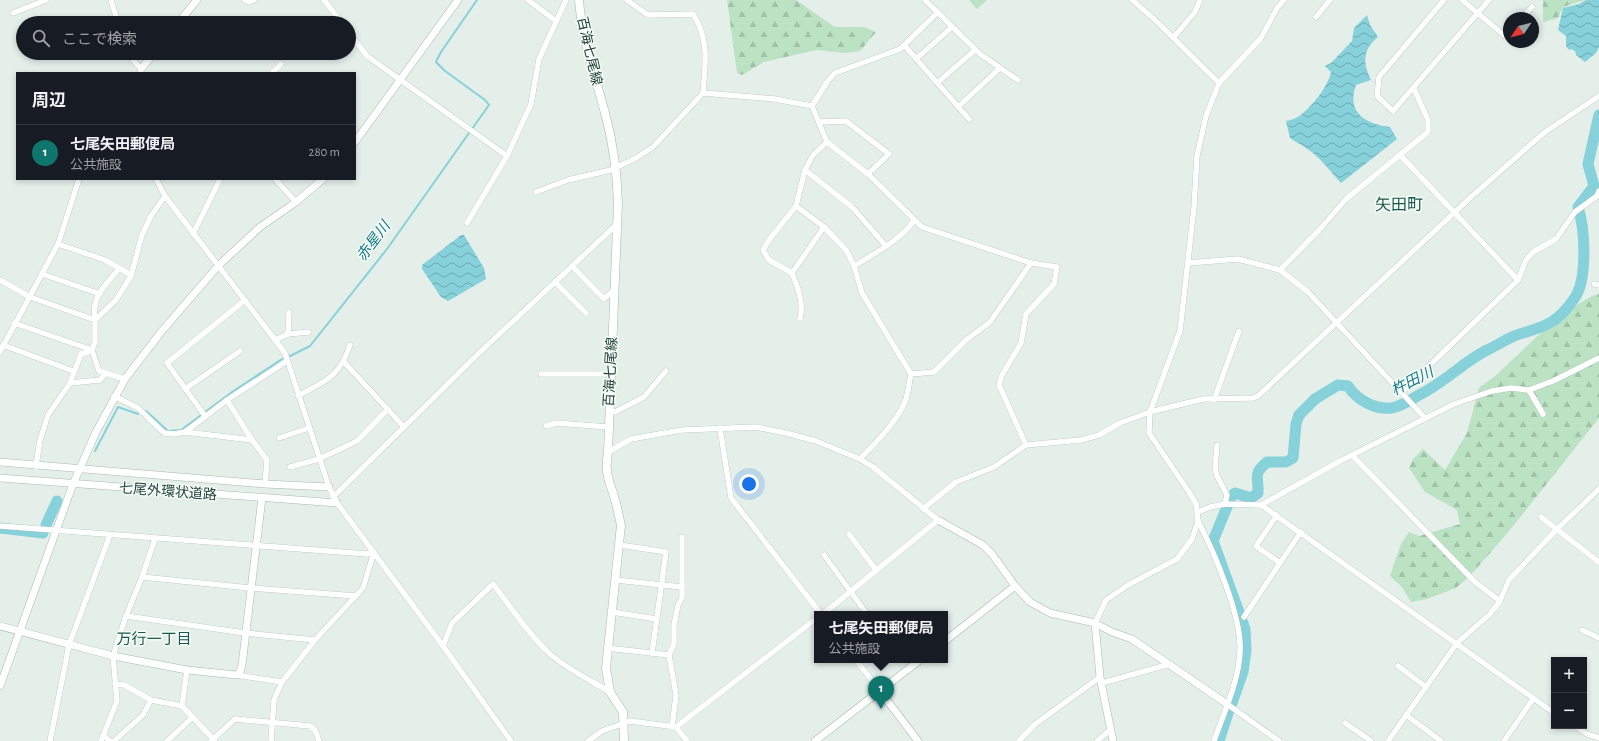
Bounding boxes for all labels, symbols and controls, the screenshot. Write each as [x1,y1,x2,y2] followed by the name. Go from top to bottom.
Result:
[1503,12,1539,48] north arrow
[574,15,605,87] street label: 百海七尾線
[16,16,356,60] search box
[30,27,52,49] icon: search
[62,32,137,47] text: ここで検索
[32,92,66,109] text: 周辺
[70,137,175,152] text: 七尾矢田郵便局
[43,146,47,159] text: 1
[309,146,340,159] text: 280 m
[70,159,122,172] text: 公共施設
[1375,196,1423,213] district label: 矢田町
[353,217,394,264] water label: 赤星川
[601,337,620,407] street label: 百海七尾線
[1388,363,1437,398] water label: 杵田川
[739,474,759,494] your location
[119,480,217,502] street label: 七尾外環状道路
[814,611,948,663] popup
[828,621,934,636] text: 七尾矢田郵便局
[116,631,192,647] district label: 万行一丁目
[828,643,881,656] text: 公共施設
[1551,657,1587,729] map controls
[1551,657,1587,693] button: +
[868,676,894,709] pin: 1
[1551,693,1587,729] button: −

